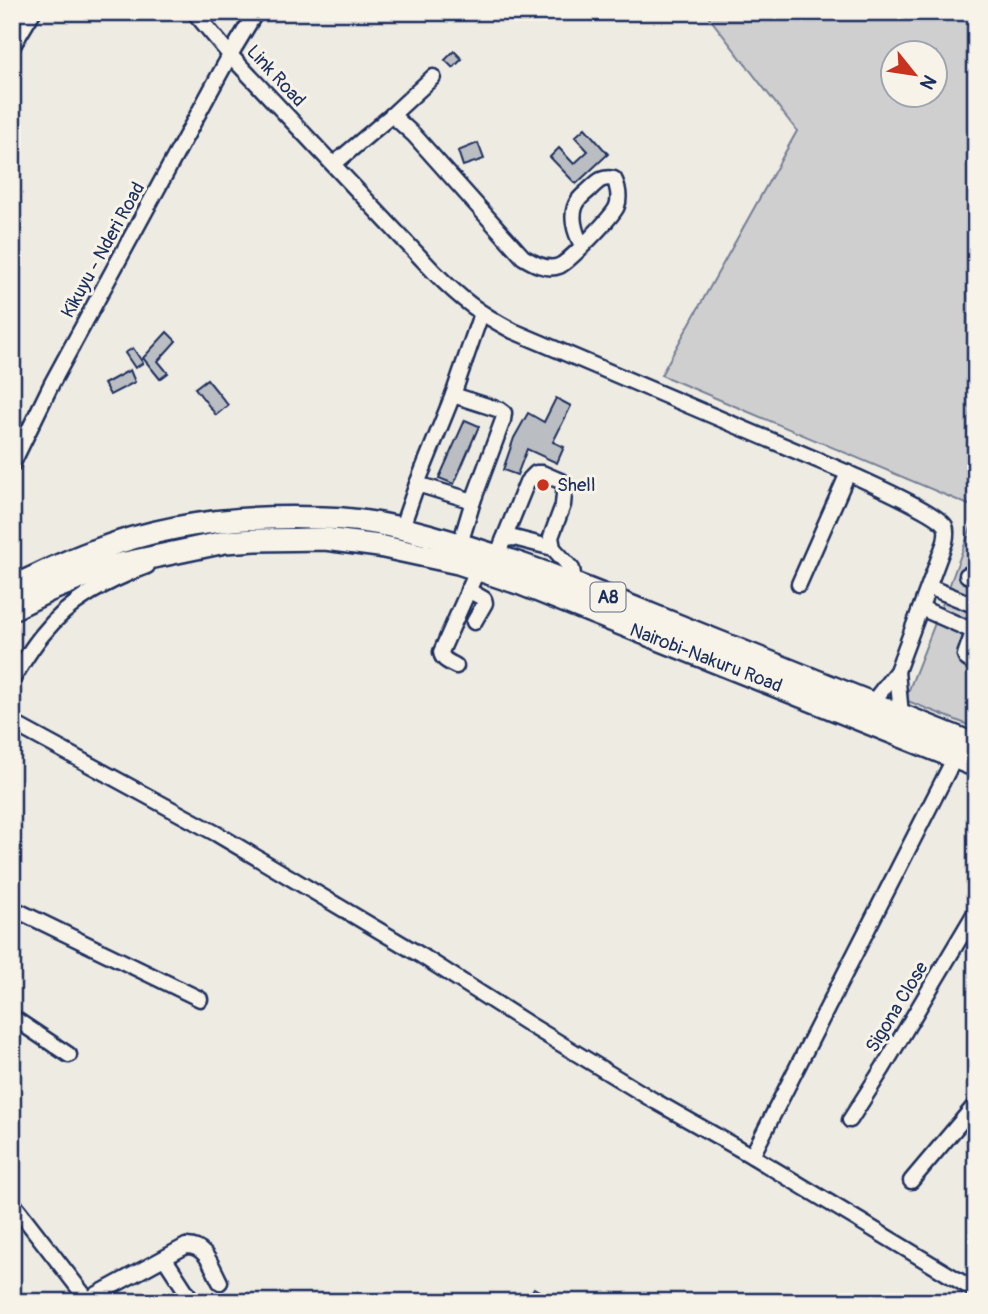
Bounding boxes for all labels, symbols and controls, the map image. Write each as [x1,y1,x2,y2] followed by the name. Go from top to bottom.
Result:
[880,38,950,108] north arrow
[241,40,311,112] street label: Link Road
[914,70,941,94] text: N
[56,178,150,322] street label: Kikuyu - Nderi Road
[557,473,595,497] place label: Shell
[535,477,551,493] marker: Shell
[590,582,626,612] road number: A8
[626,618,786,698] street label: Nairobi-Nakuru Road
[860,957,934,1057] street label: Sigona Close

